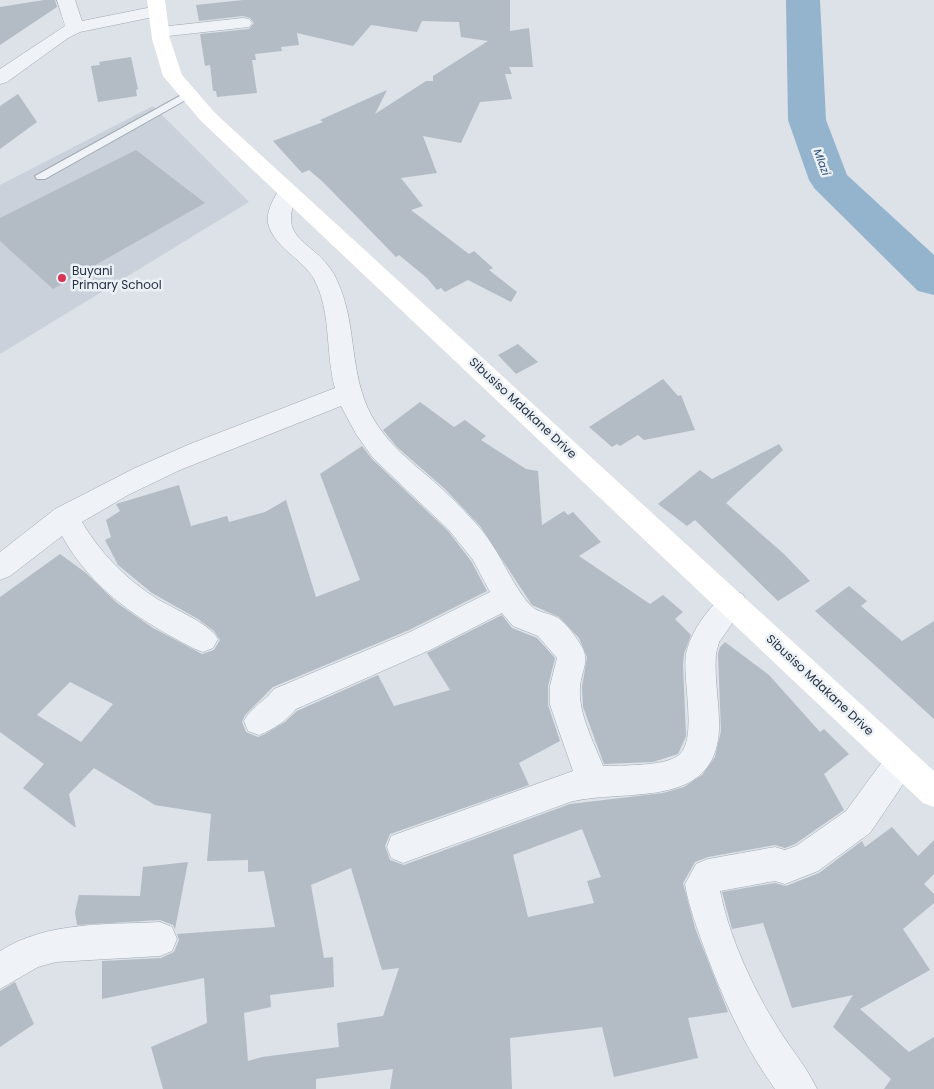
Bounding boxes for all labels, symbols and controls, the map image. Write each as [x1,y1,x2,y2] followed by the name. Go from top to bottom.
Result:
[810,146,834,178] water label: Mlazi
[72,262,162,293] place label: Buyani Primary School
[56,272,68,284] marker: Buyani Primary School
[466,353,581,462] street label: Sibusiso Mdakane Drive
[763,630,878,739] street label: Sibusiso Mdakane Drive

